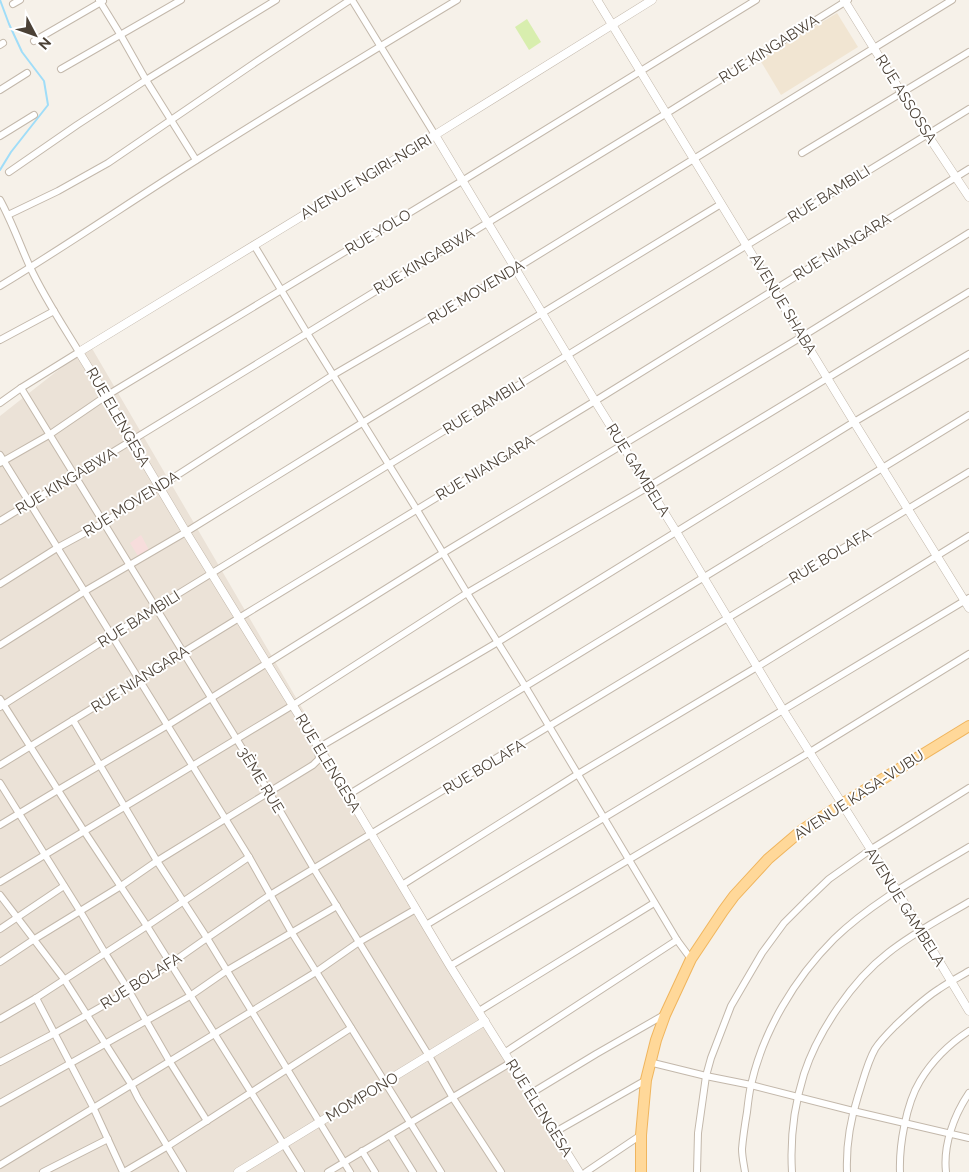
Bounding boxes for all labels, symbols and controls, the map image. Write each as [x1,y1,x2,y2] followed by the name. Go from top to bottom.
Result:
[10,10,60,60] north arrow
[716,11,822,87] street label: RUE KINGABWA
[35,34,54,53] text: N
[872,51,940,147] street label: RUE ASSOSSA
[297,131,435,223] street label: AVENUE NGIRI-NGIRI
[785,162,873,226] street label: RUE BAMBILI
[342,205,414,259] street label: RUE YOLO
[790,210,894,284] street label: RUE NIANGARA
[370,224,478,298] street label: RUE KINGABWA
[746,250,820,358] street label: AVENUE SHABA
[424,256,528,328] street label: RUE MOVENDA
[82,364,154,470] street label: RUE ELENGESA
[440,374,528,438] street label: RUE BAMBILI
[602,420,674,520] street label: RUE GAMBELA
[432,431,538,505] street label: RUE NIANGARA
[12,444,120,518] street label: RUE KINGABWA
[80,467,182,541] street label: RUE MOVENDA
[786,525,874,587] street label: RUE BOLAFA
[95,587,183,651] street label: RUE BAMBILI
[88,642,192,716] street label: RUE NIANGARA
[292,711,364,815] street label: RUE ELENGESA
[440,736,528,798] street label: RUE BOLAFA
[234,744,288,816] street label: 3ÈME RUE
[791,746,927,844] street label: AVENUE KASA-VUBU
[861,844,949,970] street label: AVENUE GAMBELA
[97,949,185,1013] street label: RUE BOLAFA
[502,1056,576,1160] street label: RUE ELENGESA
[323,1068,401,1126] street label: MOMPONO

